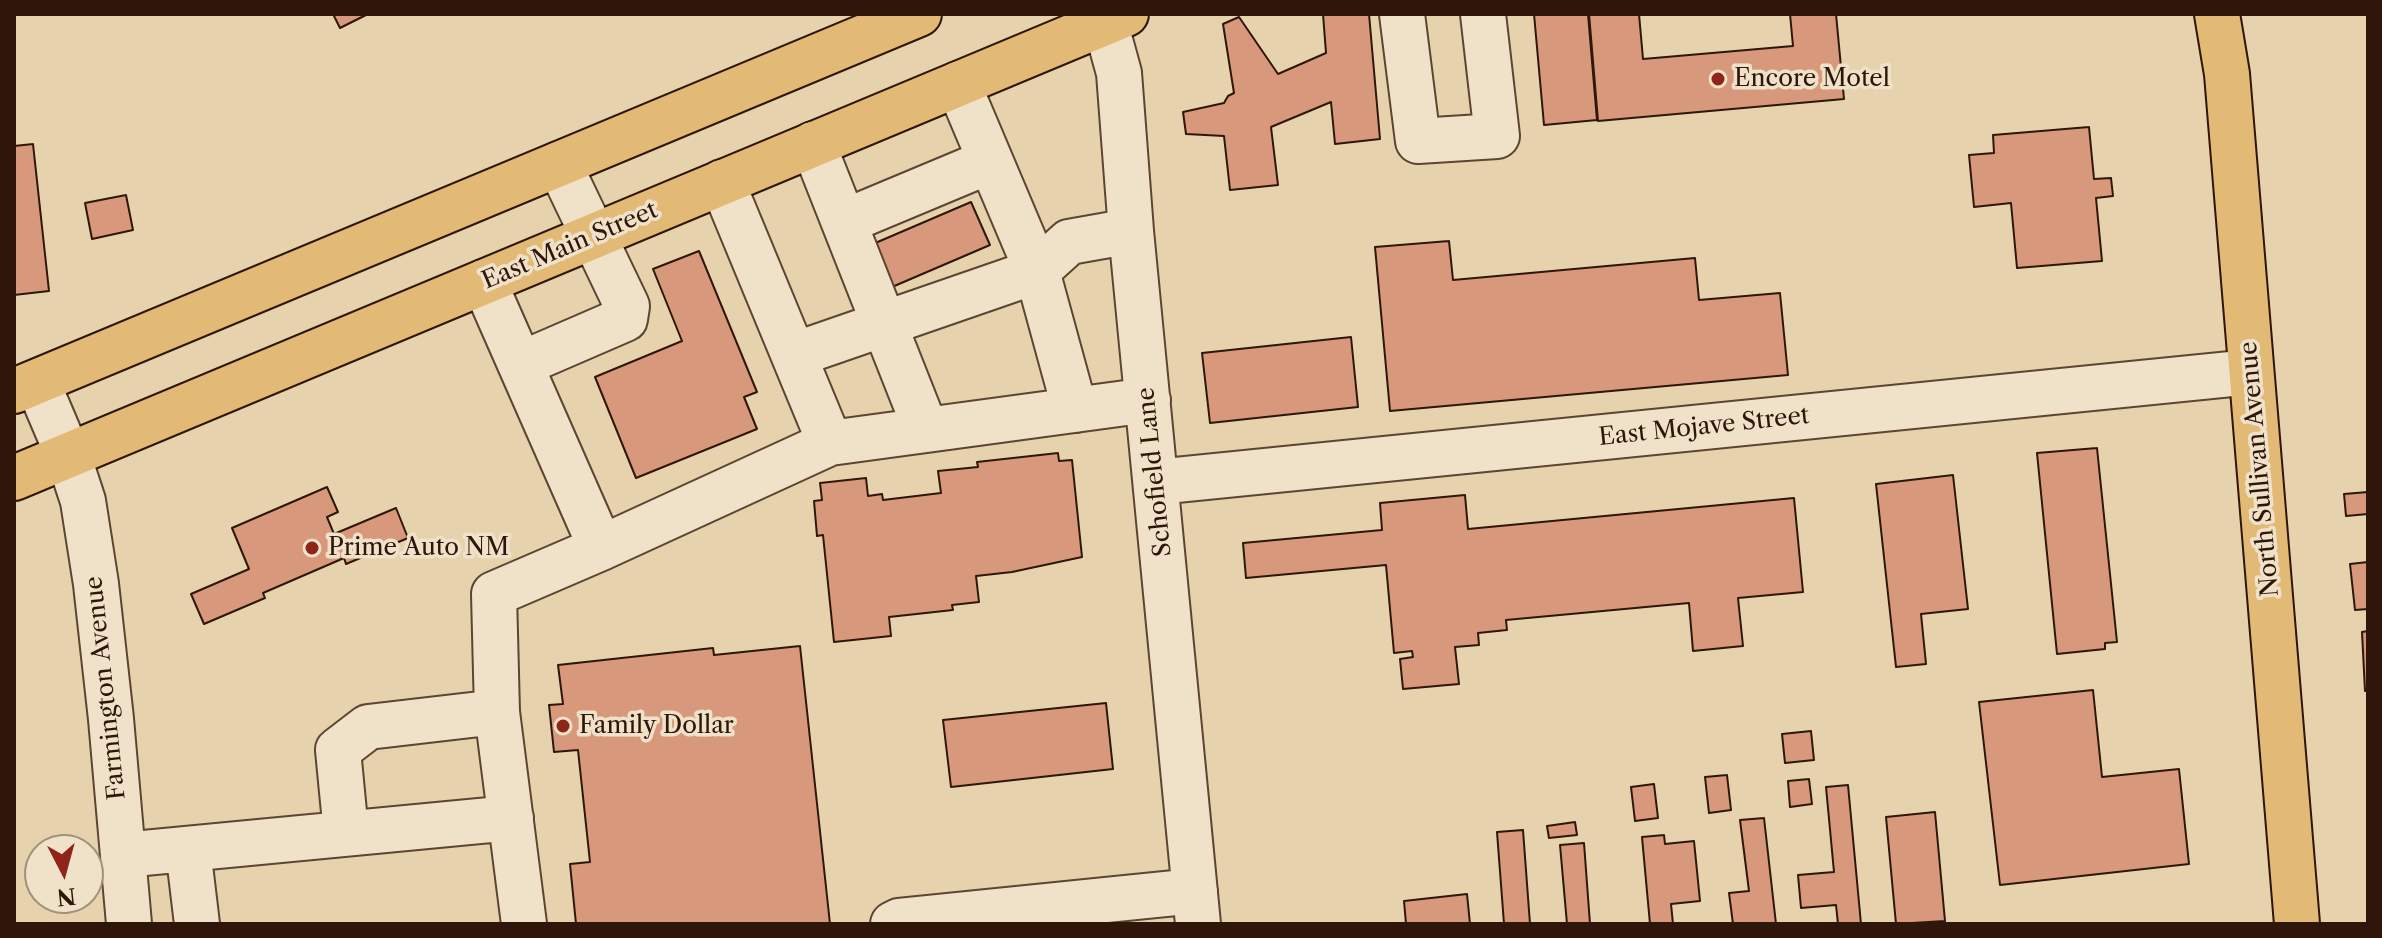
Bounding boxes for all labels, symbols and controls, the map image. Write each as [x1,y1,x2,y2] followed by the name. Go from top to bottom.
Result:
[1734,65,1890,93] place label: Encore Motel
[1709,70,1727,88] marker: Encore Motel
[478,196,662,296] street label: East Main Street
[2234,340,2286,598] street label: North Sullivan Avenue
[1132,386,1178,558] street label: Schofield Lane
[1597,402,1811,452] street label: East Mojave Street
[328,534,509,562] place label: Prime Auto NM
[303,539,321,557] marker: Prime Auto NM
[80,575,132,801] street label: Farmington Avenue
[579,712,734,740] place label: Family Dollar
[554,717,572,735] marker: Family Dollar
[24,834,104,914] north arrow
[55,882,77,911] text: N

